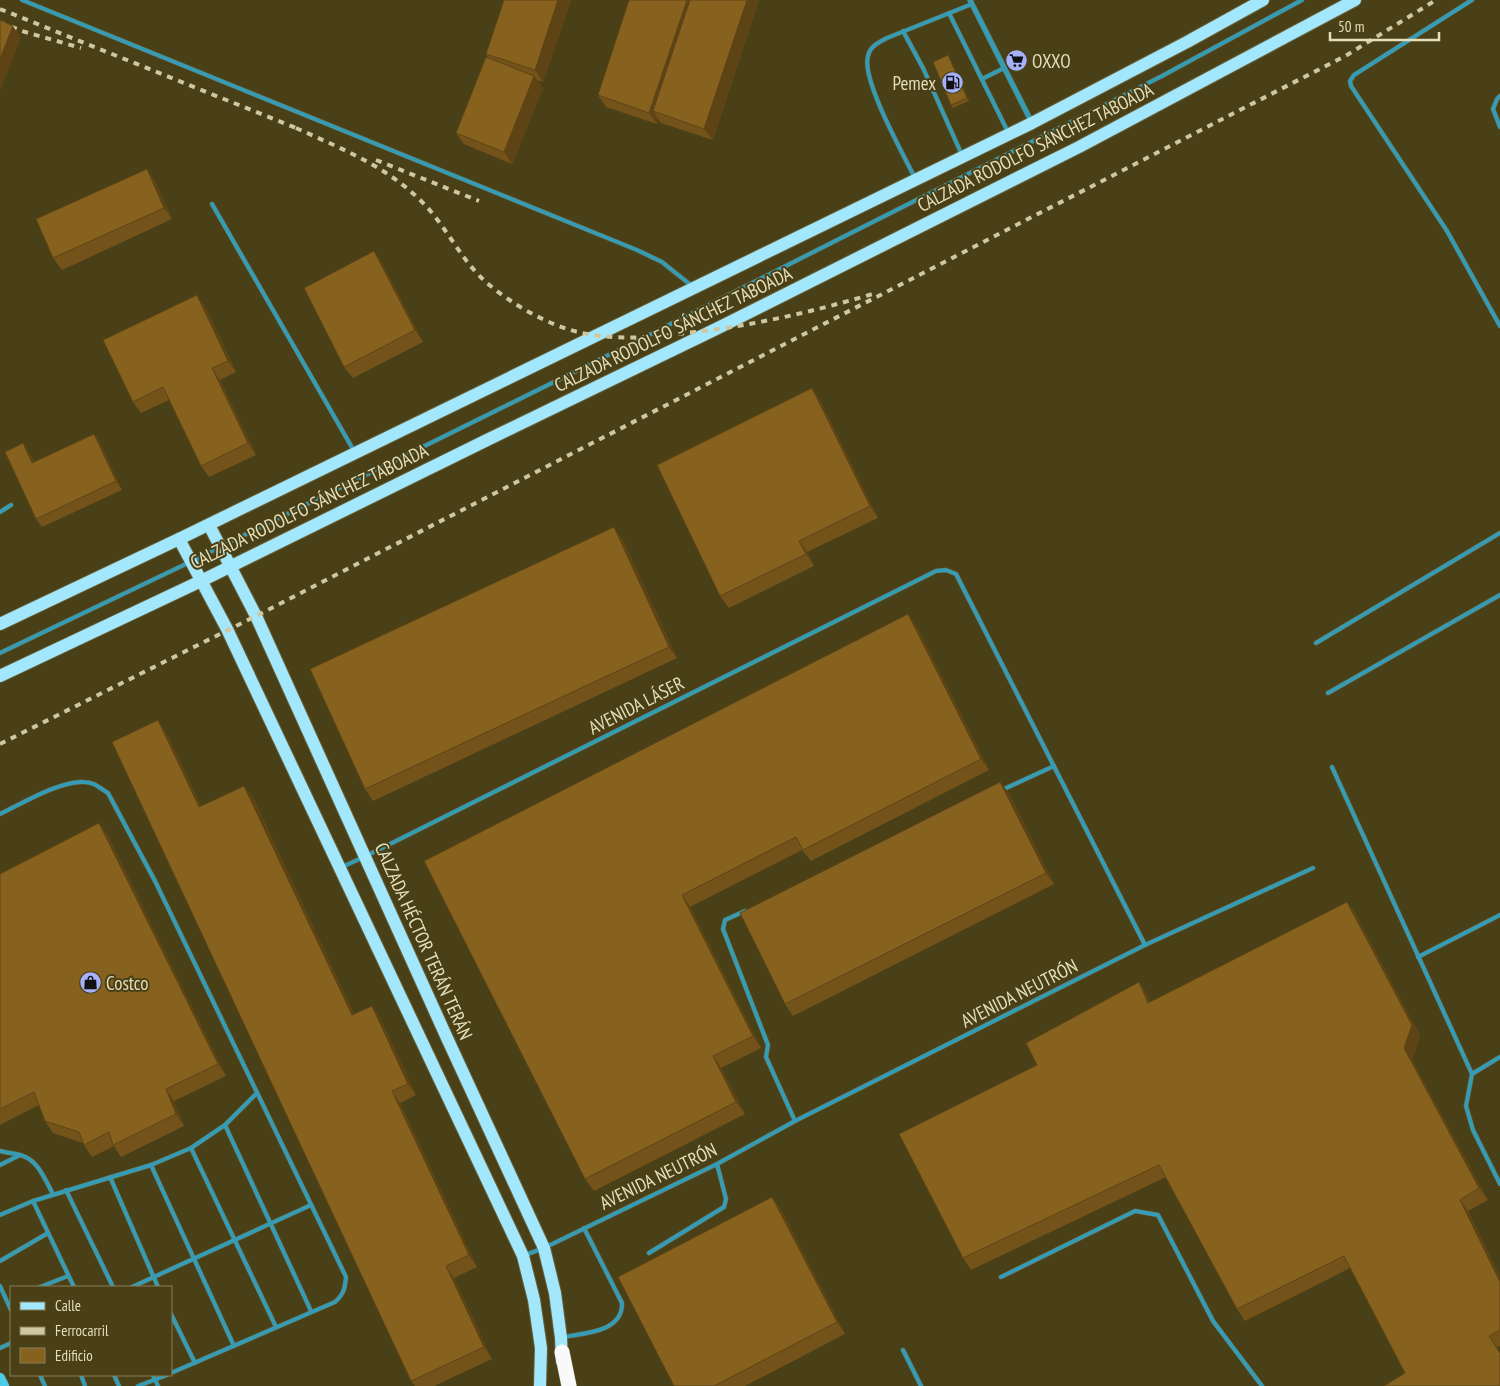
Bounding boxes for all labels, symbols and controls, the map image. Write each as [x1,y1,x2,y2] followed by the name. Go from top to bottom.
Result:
[1330,10,1439,42] scale bar
[1338,17,1364,36] text: 50 m
[1004,49,1028,73] supermarket icon: OXXO
[1032,49,1071,73] place label: OXXO
[892,71,936,95] place label: Pemex
[940,71,964,95] fuel station icon: Pemex
[913,77,1157,217] street label: CALZADA RODOLFO SÁNCHEZ TABOADA
[550,261,796,397] street label: CALZADA RODOLFO SÁNCHEZ TABOADA
[186,438,432,574] street label: CALZADA RODOLFO SÁNCHEZ TABOADA
[584,671,688,739] street label: AVENIDA LÁSER
[370,839,478,1043] street label: CALZADA HÉCTOR TERÁN TERÁN
[957,953,1081,1033] street label: AVENIDA NEUTRÓN
[78,971,102,995] shop icon: Costco
[106,971,149,995] place label: Costco
[595,1137,721,1215] street label: AVENIDA NEUTRÓN
[10,1286,172,1376] legend
[55,1296,81,1315] text: Calle
[55,1321,109,1340] text: Ferrocarril
[55,1346,93,1365] text: Edificio

